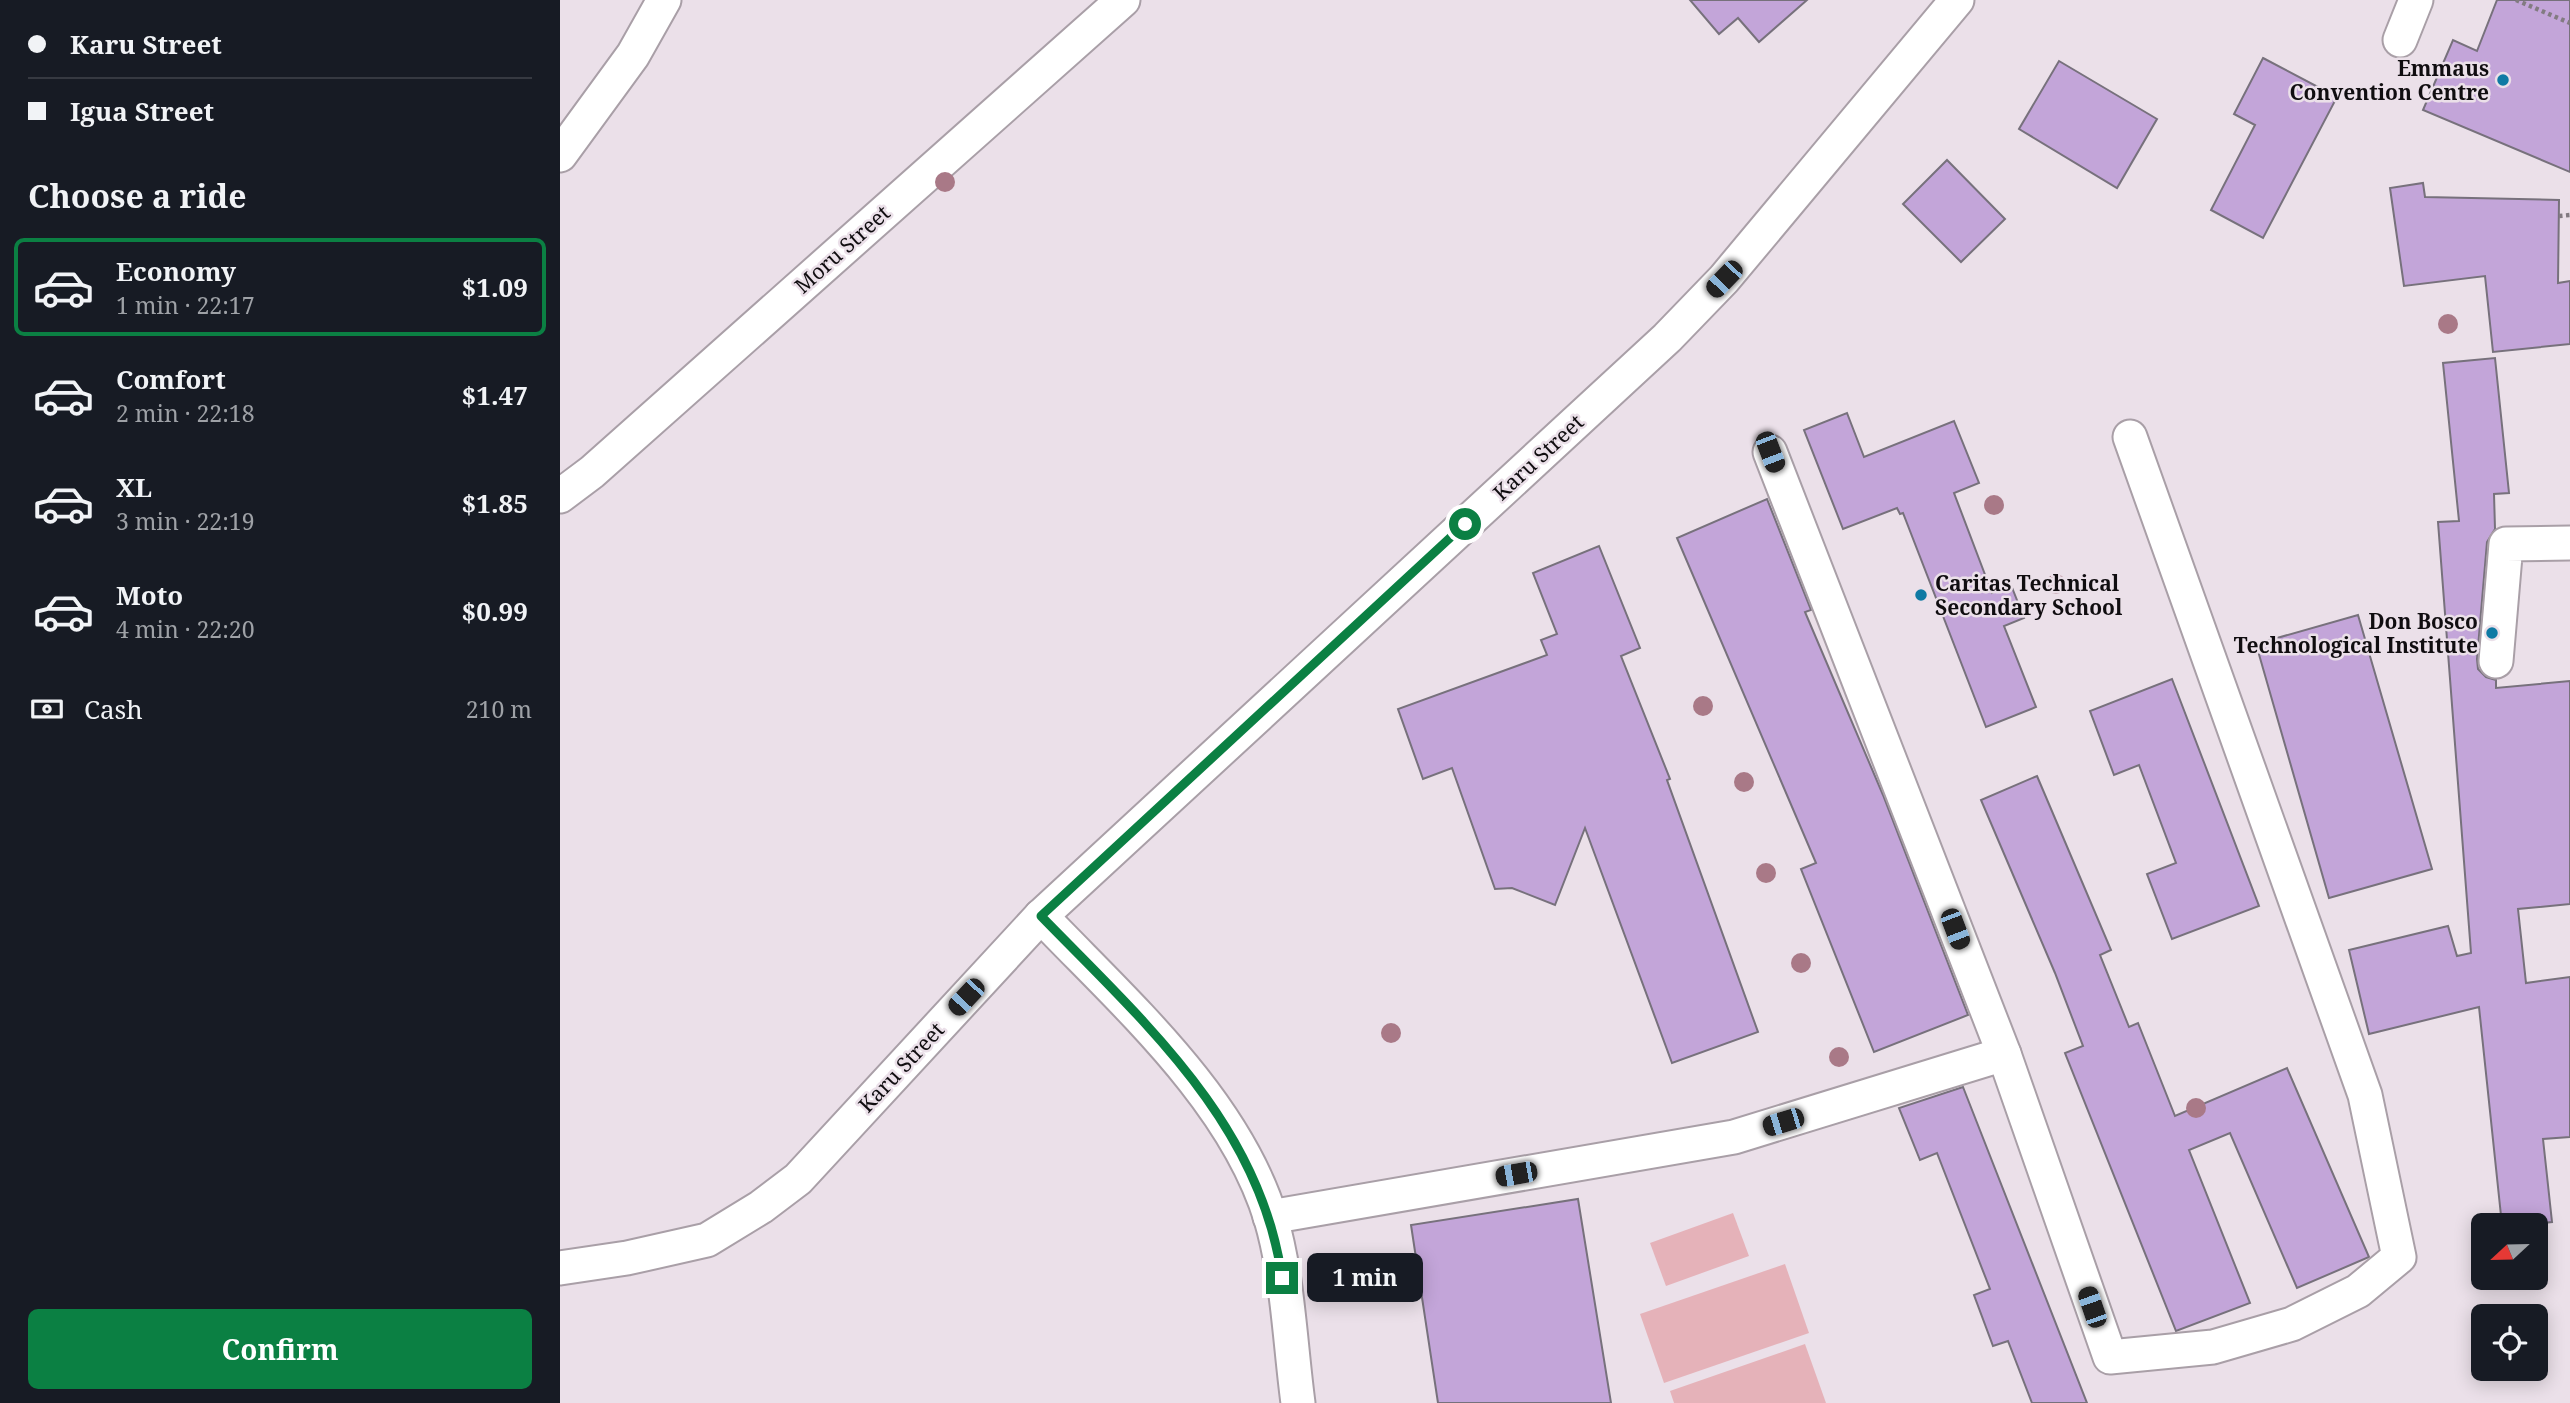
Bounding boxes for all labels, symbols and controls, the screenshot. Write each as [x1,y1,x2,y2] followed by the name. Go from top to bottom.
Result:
[70,26,222,62] text: Karu Street
[2289,54,2489,106] place label: Emmaus Convention Centre
[2495,72,2511,88] marker: Emmaus Convention Centre
[70,93,214,129] text: Igua Street
[28,174,247,217] text: Choose a ride
[788,199,896,299] street label: Moru Street
[116,253,236,289] text: Economy
[32,256,95,319] icon: car
[1702,257,1747,301] car
[462,269,528,305] text: $1.09
[116,289,254,321] text: 1 min · 22:17
[116,361,226,397] text: Comfort
[32,364,95,427] icon: car
[462,377,528,413] text: $1.47
[116,397,254,429] text: 2 min · 22:18
[1487,408,1589,506] street label: Karu Street
[1753,429,1788,475] car
[116,469,152,505] text: XL
[32,472,95,535] icon: car
[462,485,528,521] text: $1.85
[116,505,254,537] text: 3 min · 22:19
[1449,508,1481,540] route start
[1935,569,2123,621] place label: Caritas Technical Secondary School
[116,577,183,613] text: Moto
[32,580,95,643] icon: car
[1913,587,1929,603] marker: Caritas Technical Secondary School
[462,593,528,629] text: $0.99
[2234,607,2478,659] place label: Don Bosco Technological Institute
[116,613,254,645] text: 4 min · 22:20
[2484,625,2500,641] marker: Don Bosco Technological Institute
[28,690,66,728] icon: cash
[84,691,143,727] text: Cash
[466,693,532,725] text: 210 m
[1938,906,1973,952] car
[944,974,989,1020] car
[852,1016,950,1118] street label: Karu Street
[1760,1106,1807,1138] car
[1494,1160,1539,1188] car
[2471,1213,2548,1290] north arrow
[2471,1213,2548,1381] map controls
[1306,1254,1422,1302] callout: 1 min
[1332,1261,1398,1293] text: 1 min
[1266,1262,1298,1294] route end
[2076,1284,2109,1330] car
[2471,1304,2548,1381] button: locate
[28,1309,532,1389] button: Confirm

